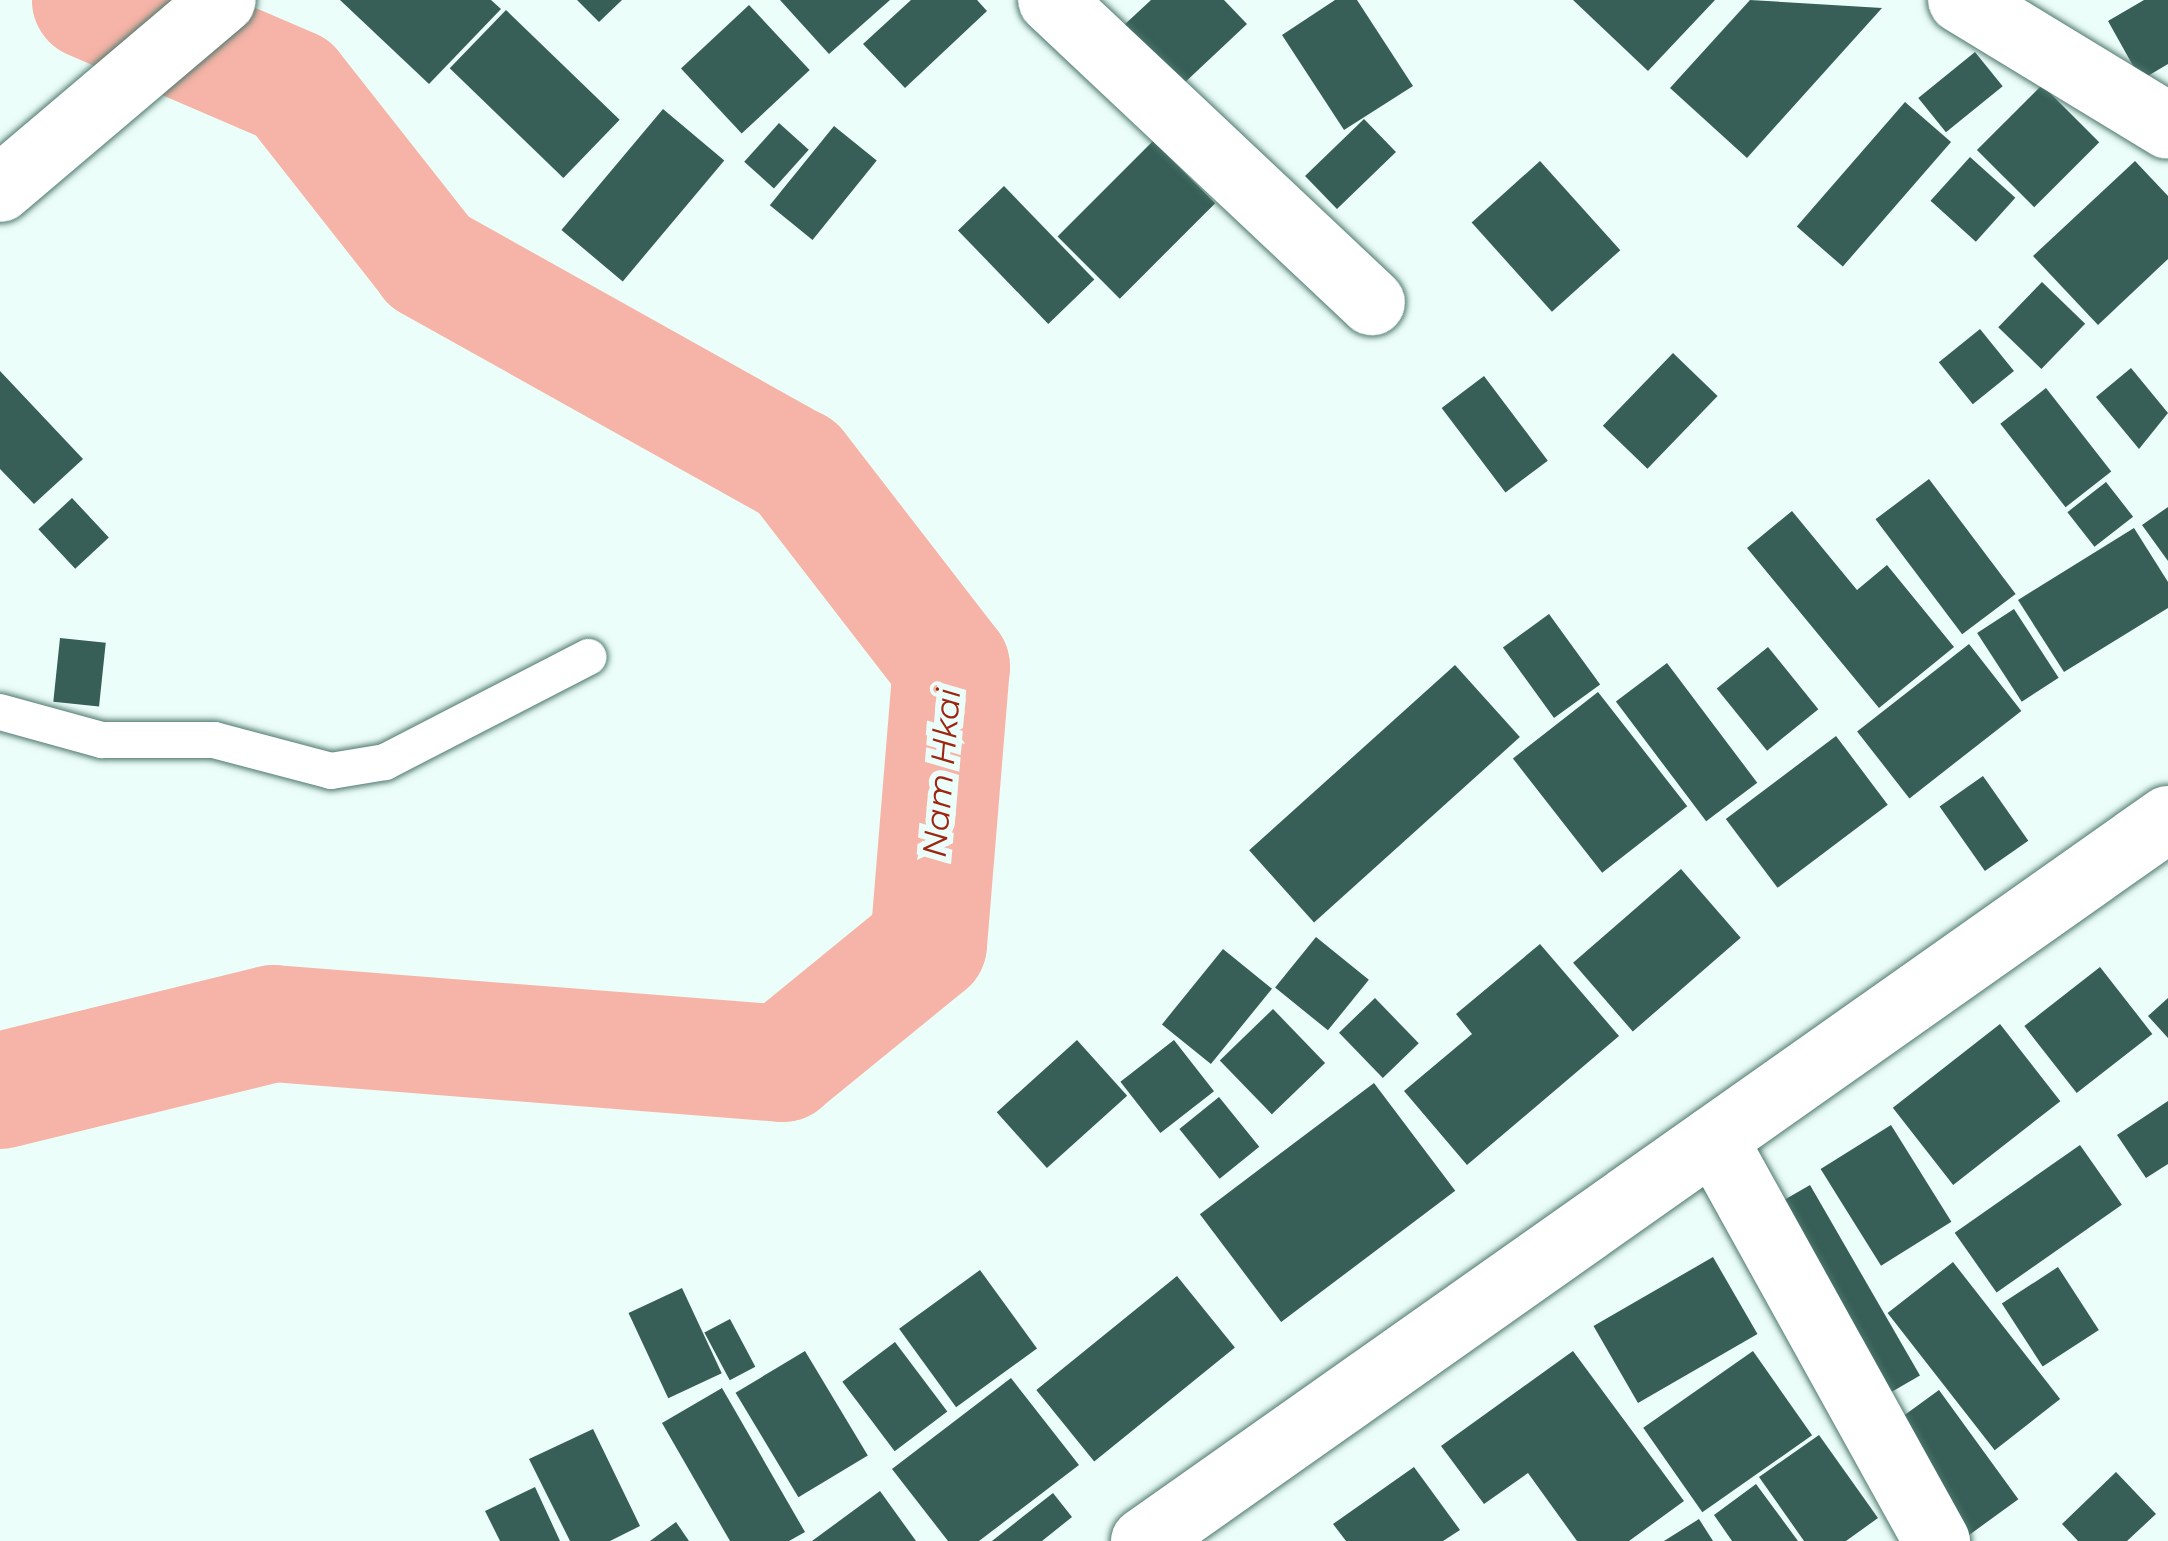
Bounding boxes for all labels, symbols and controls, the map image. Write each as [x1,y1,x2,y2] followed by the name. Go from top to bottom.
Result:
[915,687,969,859] water label: Nam Hkai

